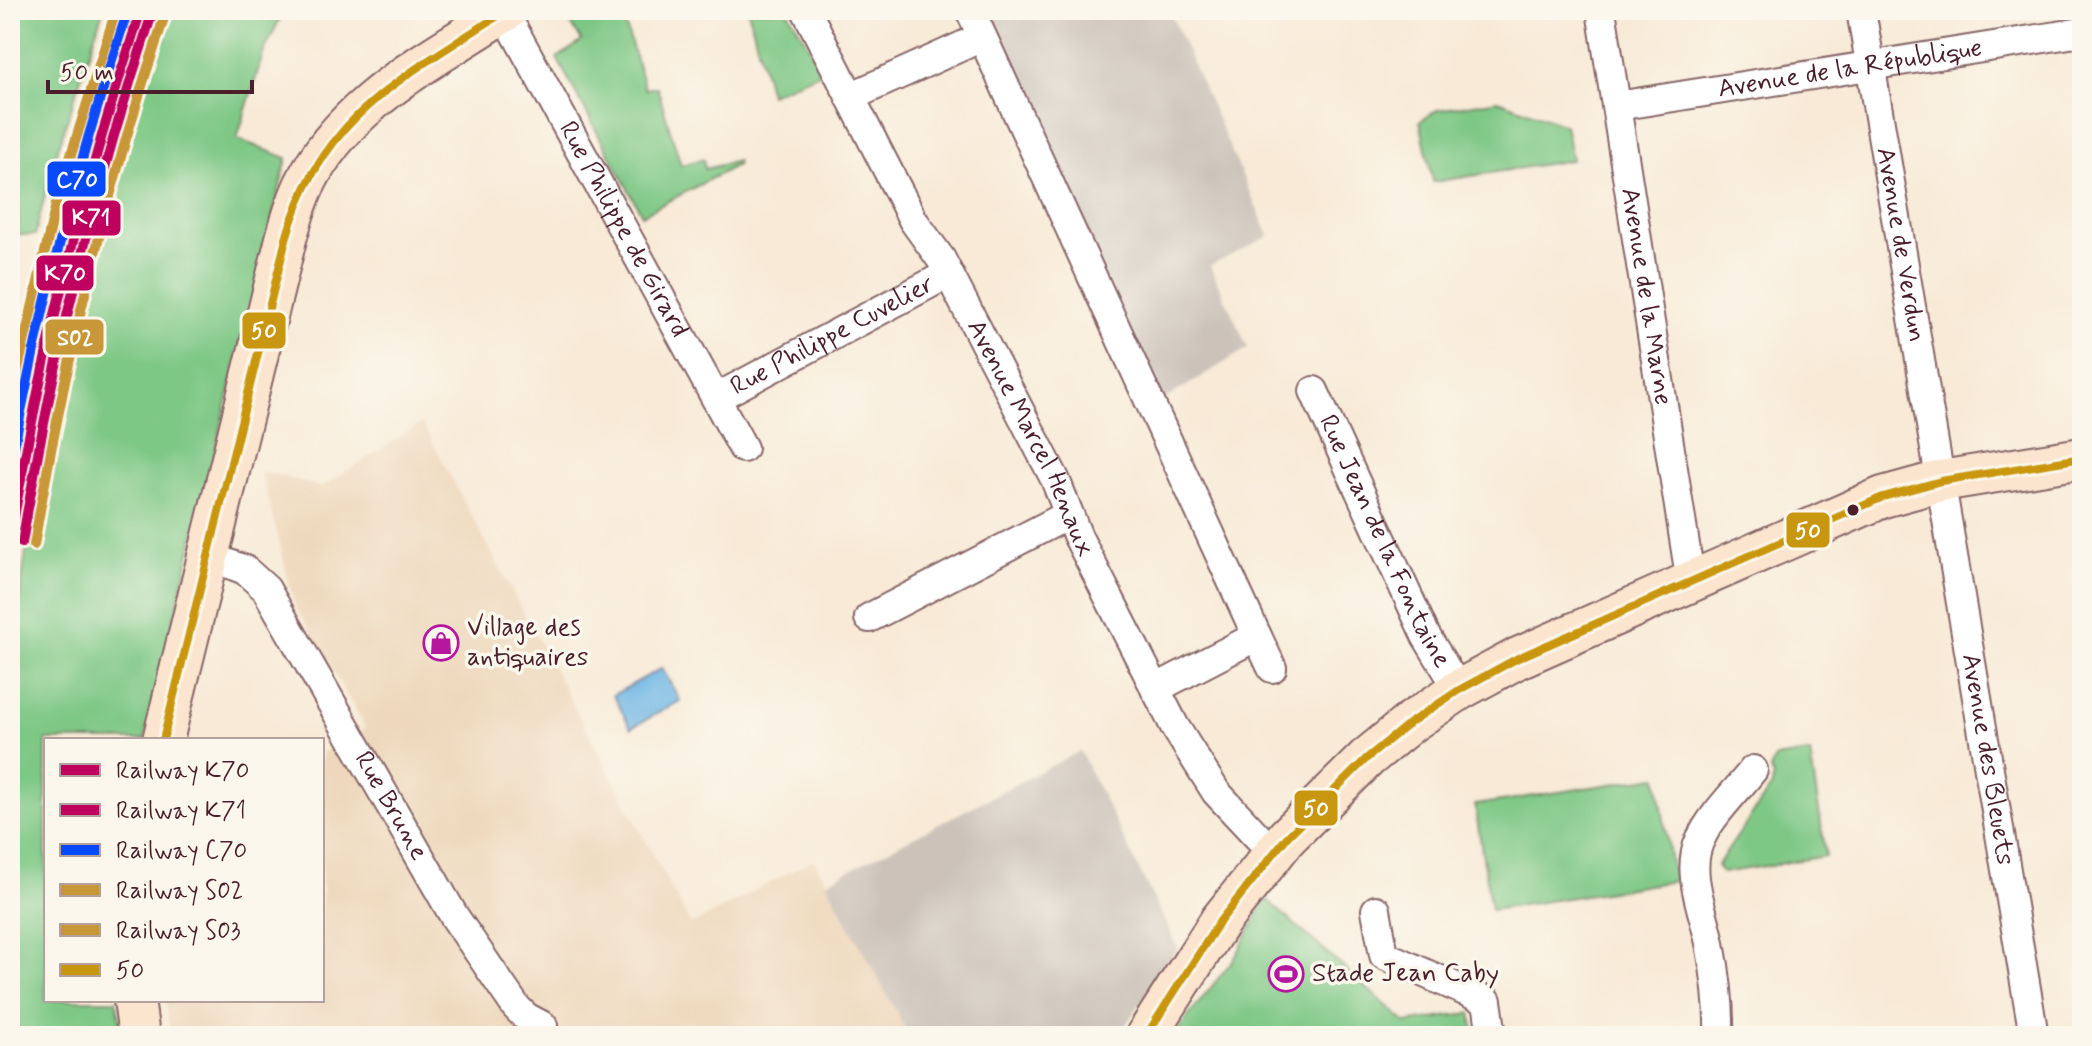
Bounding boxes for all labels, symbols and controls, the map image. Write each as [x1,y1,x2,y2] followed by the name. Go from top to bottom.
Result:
[1716,31,1985,107] street label: Avenue de la République
[48,44,252,94] scale bar
[60,58,114,89] text: 50 m
[550,115,696,343] street label: Rue Philippe de Girard
[1867,145,1934,345] street label: Avenue de Verdun
[46,160,107,198] line badge: C70
[56,167,98,195] text: C70
[1612,185,1680,408] street label: Avenue de la Marne
[61,199,122,237] line badge: K71
[72,205,110,233] text: K71
[35,254,95,292] line badge: K70
[44,261,86,289] text: K70
[725,267,940,404] street label: Rue Philippe Cuvelier
[241,311,287,350] line badge: 50
[958,314,1102,562] street label: Avenue Marcel Henaux
[44,318,105,356] line badge: S02
[251,318,277,346] text: 50
[57,325,93,353] text: S02
[1310,409,1459,674] street label: Rue Jean de la Fontaine
[1845,502,1861,518] unlabelled marker
[1785,511,1831,549] line badge: 50
[1795,518,1821,546] text: 50
[467,611,588,675] place label: Village des antiquaires
[422,624,460,662] shop icon: Village des antiquaires
[1953,651,2022,868] street label: Avenue des Bleuets
[44,738,324,1002] legend
[346,745,436,867] street label: Rue Brune
[116,756,249,787] text: Railway K70
[1293,789,1339,827] line badge: 50
[116,796,246,827] text: Railway K71
[1303,796,1329,824] text: 50
[116,836,247,867] text: Railway C70
[116,876,243,907] text: Railway S02
[116,916,241,947] text: Railway S03
[1267,955,1305,993] sports icon: Stade Jean Caby
[116,956,144,987] text: 50
[1312,957,1499,991] place label: Stade Jean Caby

